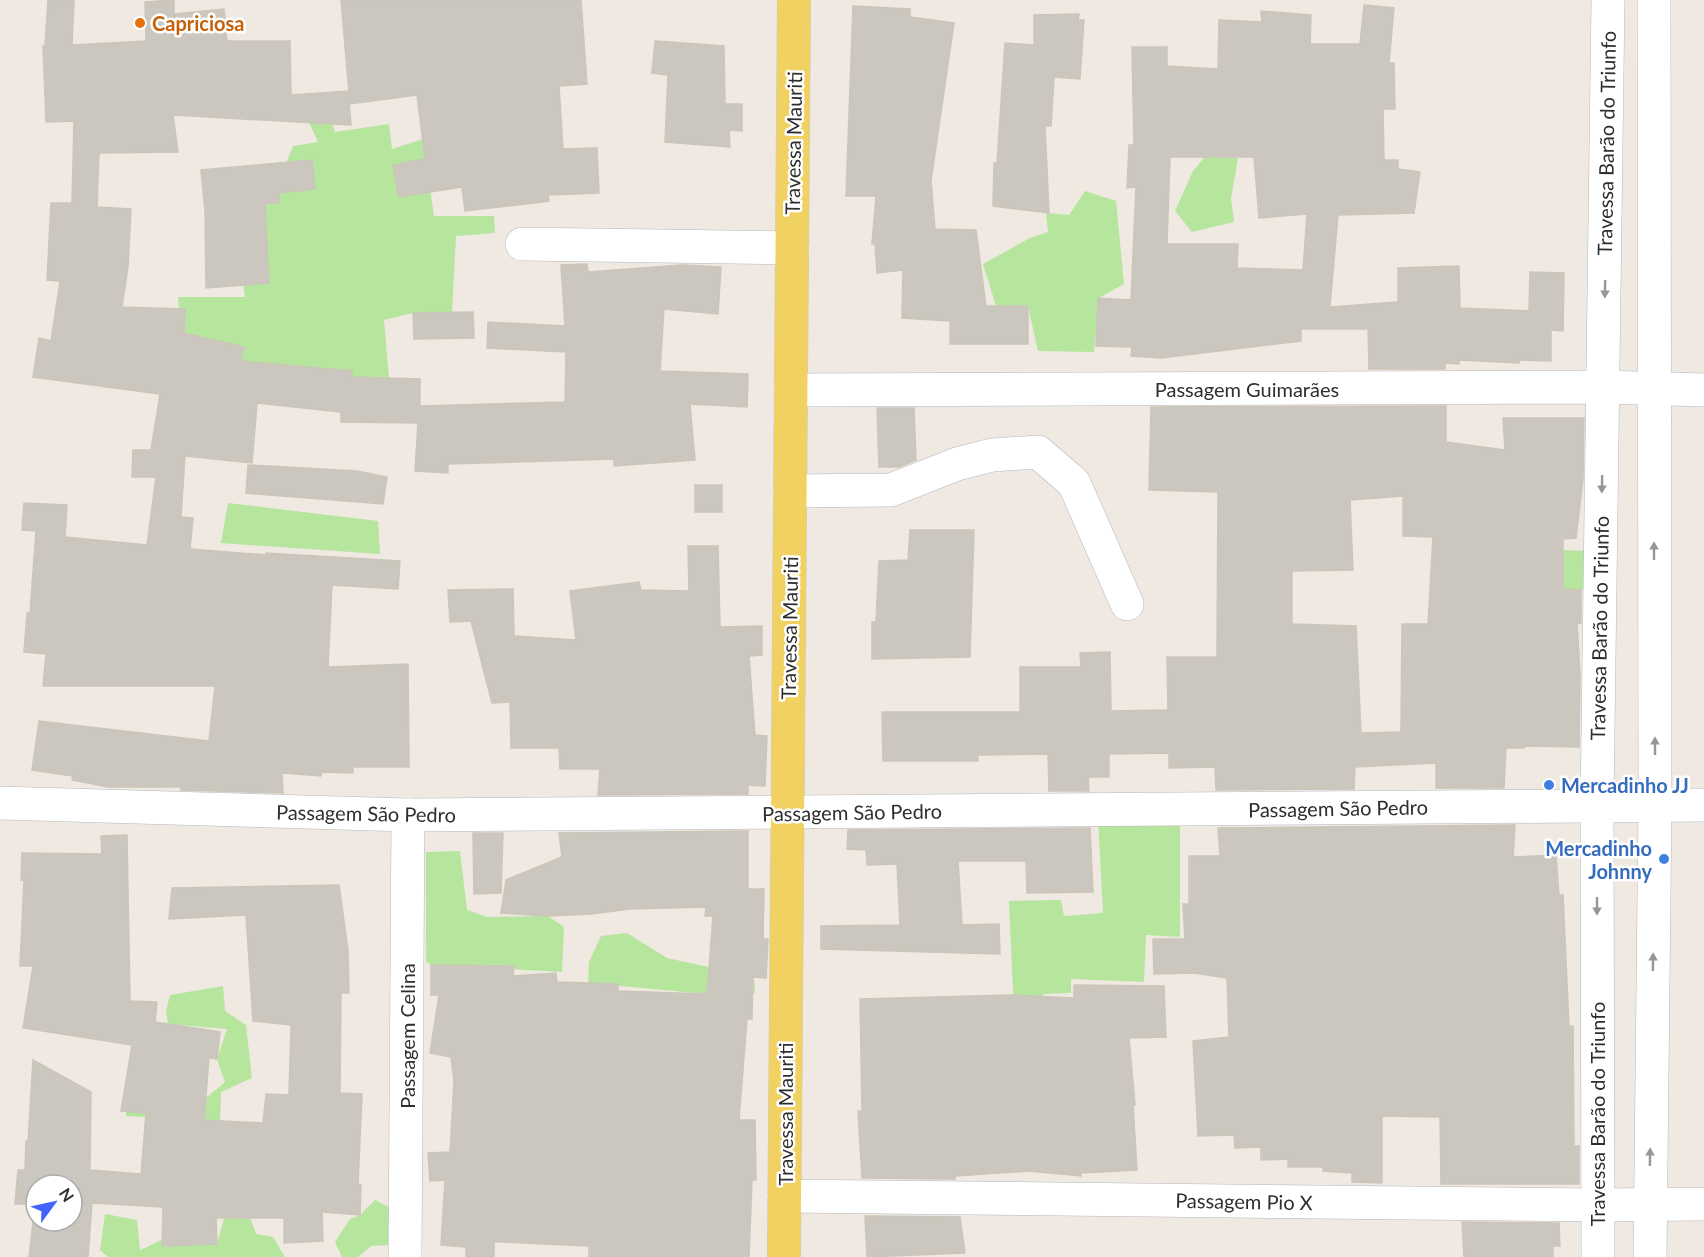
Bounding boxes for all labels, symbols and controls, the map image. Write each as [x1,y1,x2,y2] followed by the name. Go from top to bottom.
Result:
[152,11,244,35] place label: Capriciosa
[133,16,147,30] marker: Capriciosa
[1592,31,1620,255] street label: Travessa Barão do Triunfo
[780,71,806,215] street label: Travessa Mauriti
[1600,280,1609,299] one-way arrow
[1155,377,1339,401] street label: Passagem Guimarães
[1597,475,1607,494] one-way arrow
[1585,516,1613,740] street label: Travessa Barão do Triunfo
[1649,541,1658,560] one-way arrow
[776,556,802,700] street label: Travessa Mauriti
[1650,736,1660,755] one-way arrow
[1561,773,1689,797] place label: Mercadinho JJ
[1542,778,1556,792] marker: Mercadinho JJ
[1248,794,1428,822] street label: Passagem São Pedro
[762,798,942,826] street label: Passagem São Pedro
[276,799,456,827] street label: Passagem São Pedro
[1545,836,1652,883] place label: Mercadinho Johnny
[1657,852,1671,866] marker: Mercadinho Johnny
[1592,896,1602,915] one-way arrow
[1648,952,1658,971] one-way arrow
[395,963,419,1109] street label: Passagem Celina
[1585,1002,1609,1226] street label: Travessa Barão do Triunfo
[773,1042,797,1186] street label: Travessa Mauriti
[1646,1147,1655,1166] one-way arrow
[24,1173,84,1233] north arrow
[56,1184,78,1205] text: N
[1175,1188,1313,1214] street label: Passagem Pio X

